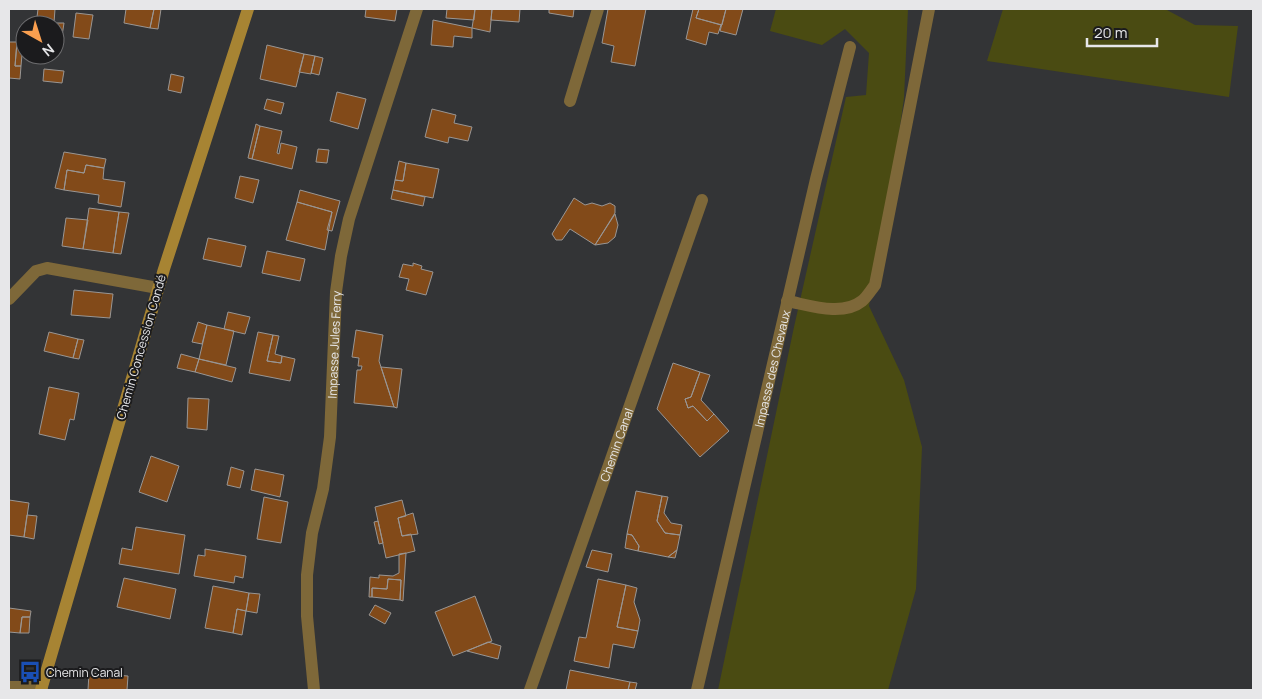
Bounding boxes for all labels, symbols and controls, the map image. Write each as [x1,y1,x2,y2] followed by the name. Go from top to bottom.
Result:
[15,15,65,65] north arrow
[1087,15,1157,47] scale bar
[1094,22,1127,43] text: 20 m
[39,40,58,61] text: N
[112,272,170,422] street label: Chemin Concession Condé
[323,290,345,399] street label: Impasse Jules Ferry
[750,308,794,429] street label: Impasse des Chevaux
[595,406,637,484] street label: Chemin Canal
[17,659,43,685] bus stop icon: Chemin Canal
[46,664,123,681] place label: Chemin Canal

